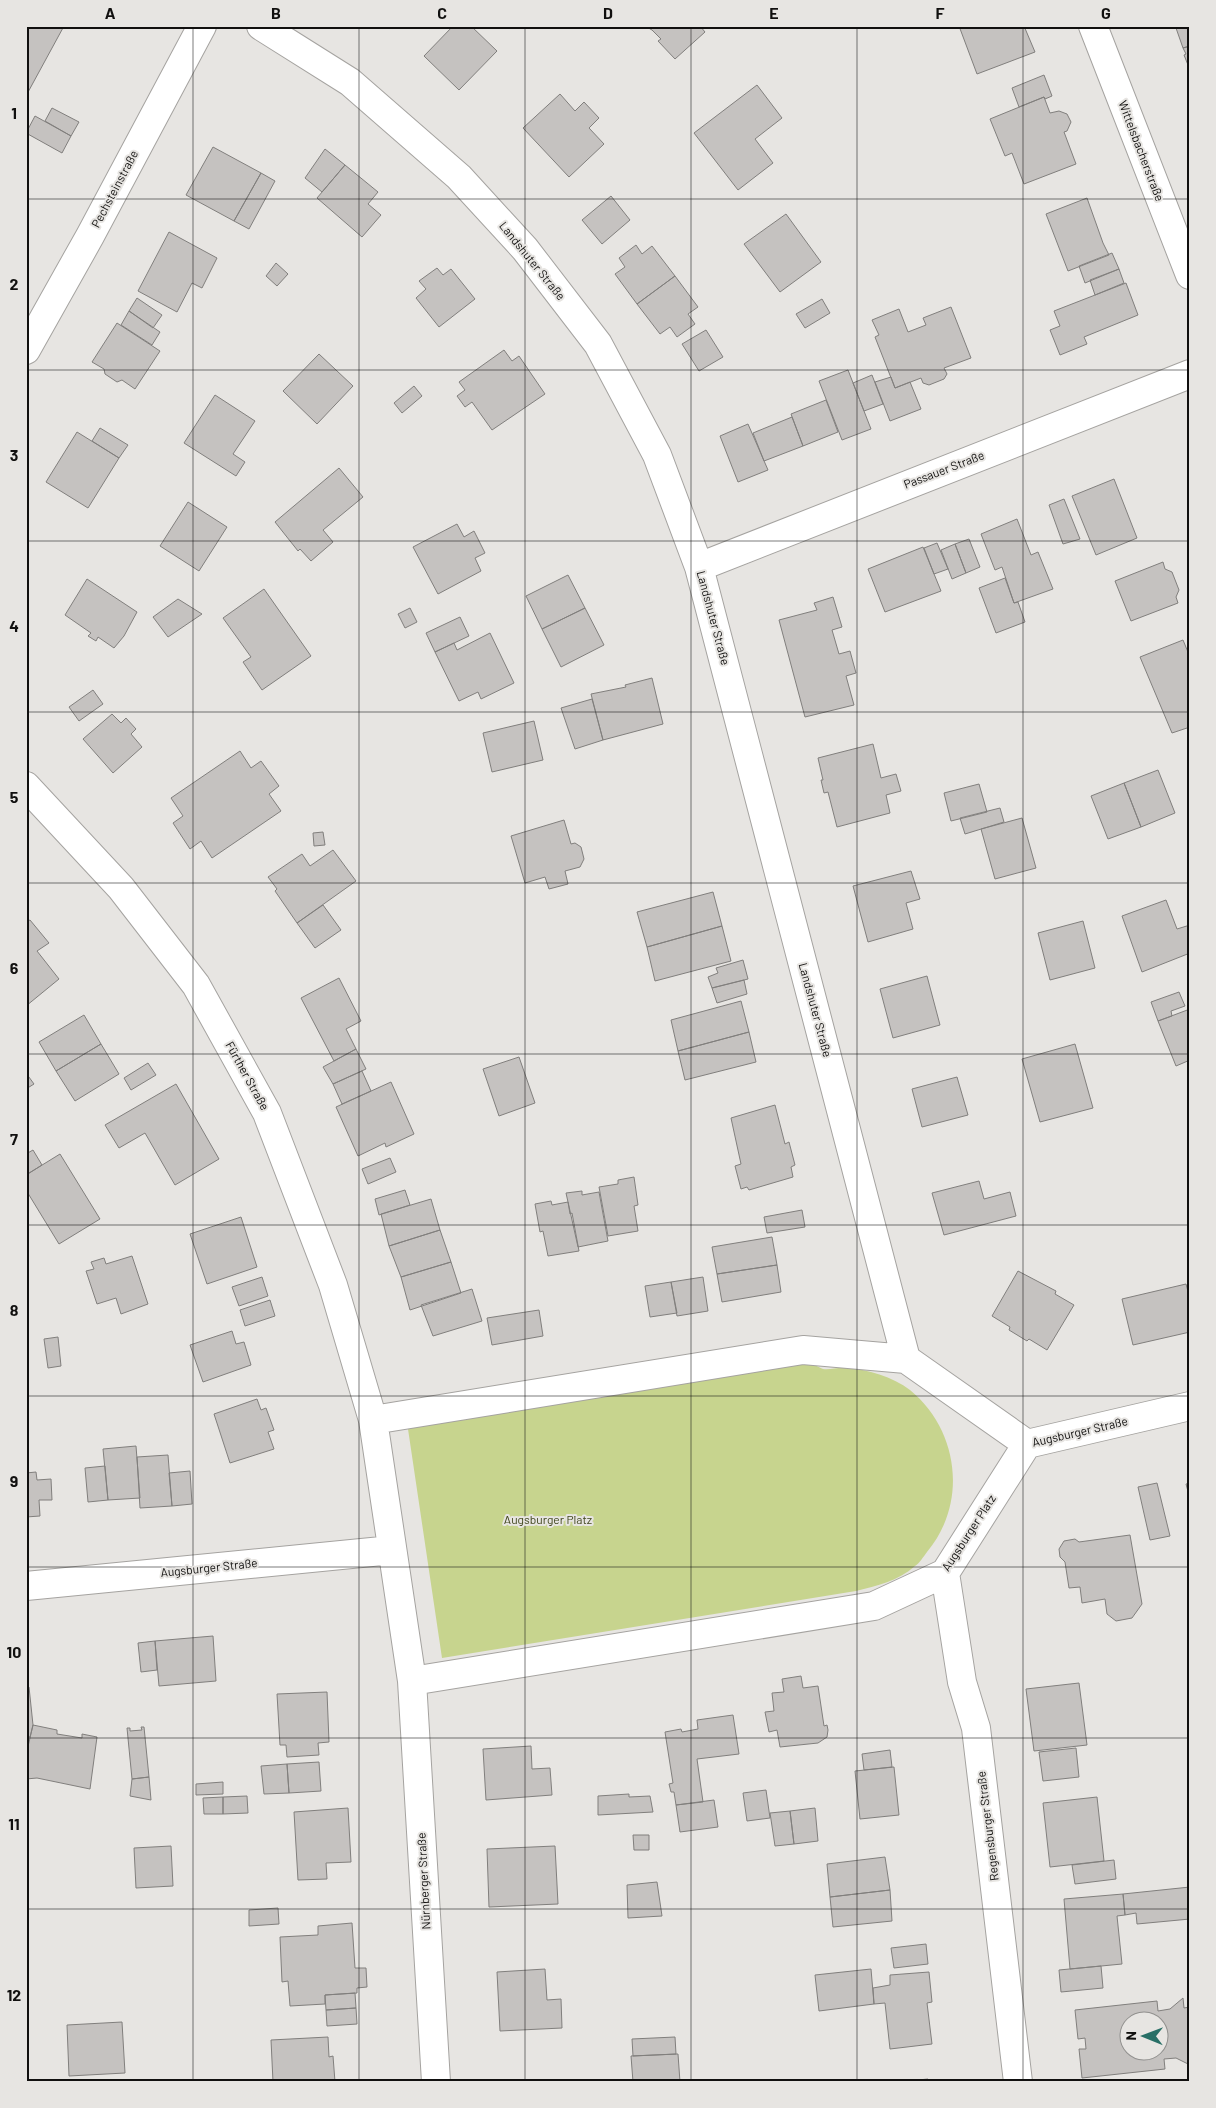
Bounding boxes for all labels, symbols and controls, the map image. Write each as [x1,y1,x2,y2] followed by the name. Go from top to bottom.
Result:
[105,3,116,22] text: A
[271,3,281,22] text: B
[437,3,447,22] text: C
[603,3,613,22] text: D
[769,3,779,22] text: E
[936,3,945,22] text: F
[1101,3,1111,22] text: G
[1116,98,1168,203] street label: Wittelsbacherstraße
[11,103,17,122] text: 1
[88,147,140,230] street label: Pechsteinstraße
[497,218,569,302] street label: Landshuter Straße
[10,274,19,293] text: 2
[10,445,18,464] text: 3
[901,447,986,491] street label: Passauer Straße
[695,569,733,666] street label: Landshuter Straße
[9,616,19,635] text: 4
[10,787,19,806] text: 5
[10,958,19,977] text: 6
[797,961,835,1058] street label: Landshuter Straße
[223,1039,273,1112] street label: Fürther Straße
[10,1129,18,1148] text: 7
[10,1300,19,1319] text: 8
[1031,1413,1129,1449] street label: Augsburger Straße
[10,1471,18,1490] text: 9
[938,1492,998,1573] street label: Augsburger Platz
[504,1512,592,1526] park label: Augsburger Platz
[160,1555,258,1579] street label: Augsburger Straße
[7,1642,21,1661] text: 10
[973,1770,1001,1882] street label: Regensburger Straße
[8,1814,20,1833] text: 11
[413,1832,433,1930] street label: Nürnberger Straße
[7,1985,21,2004] text: 12
[1118,2010,1168,2060] north arrow
[1122,2031,1139,2041] text: N

